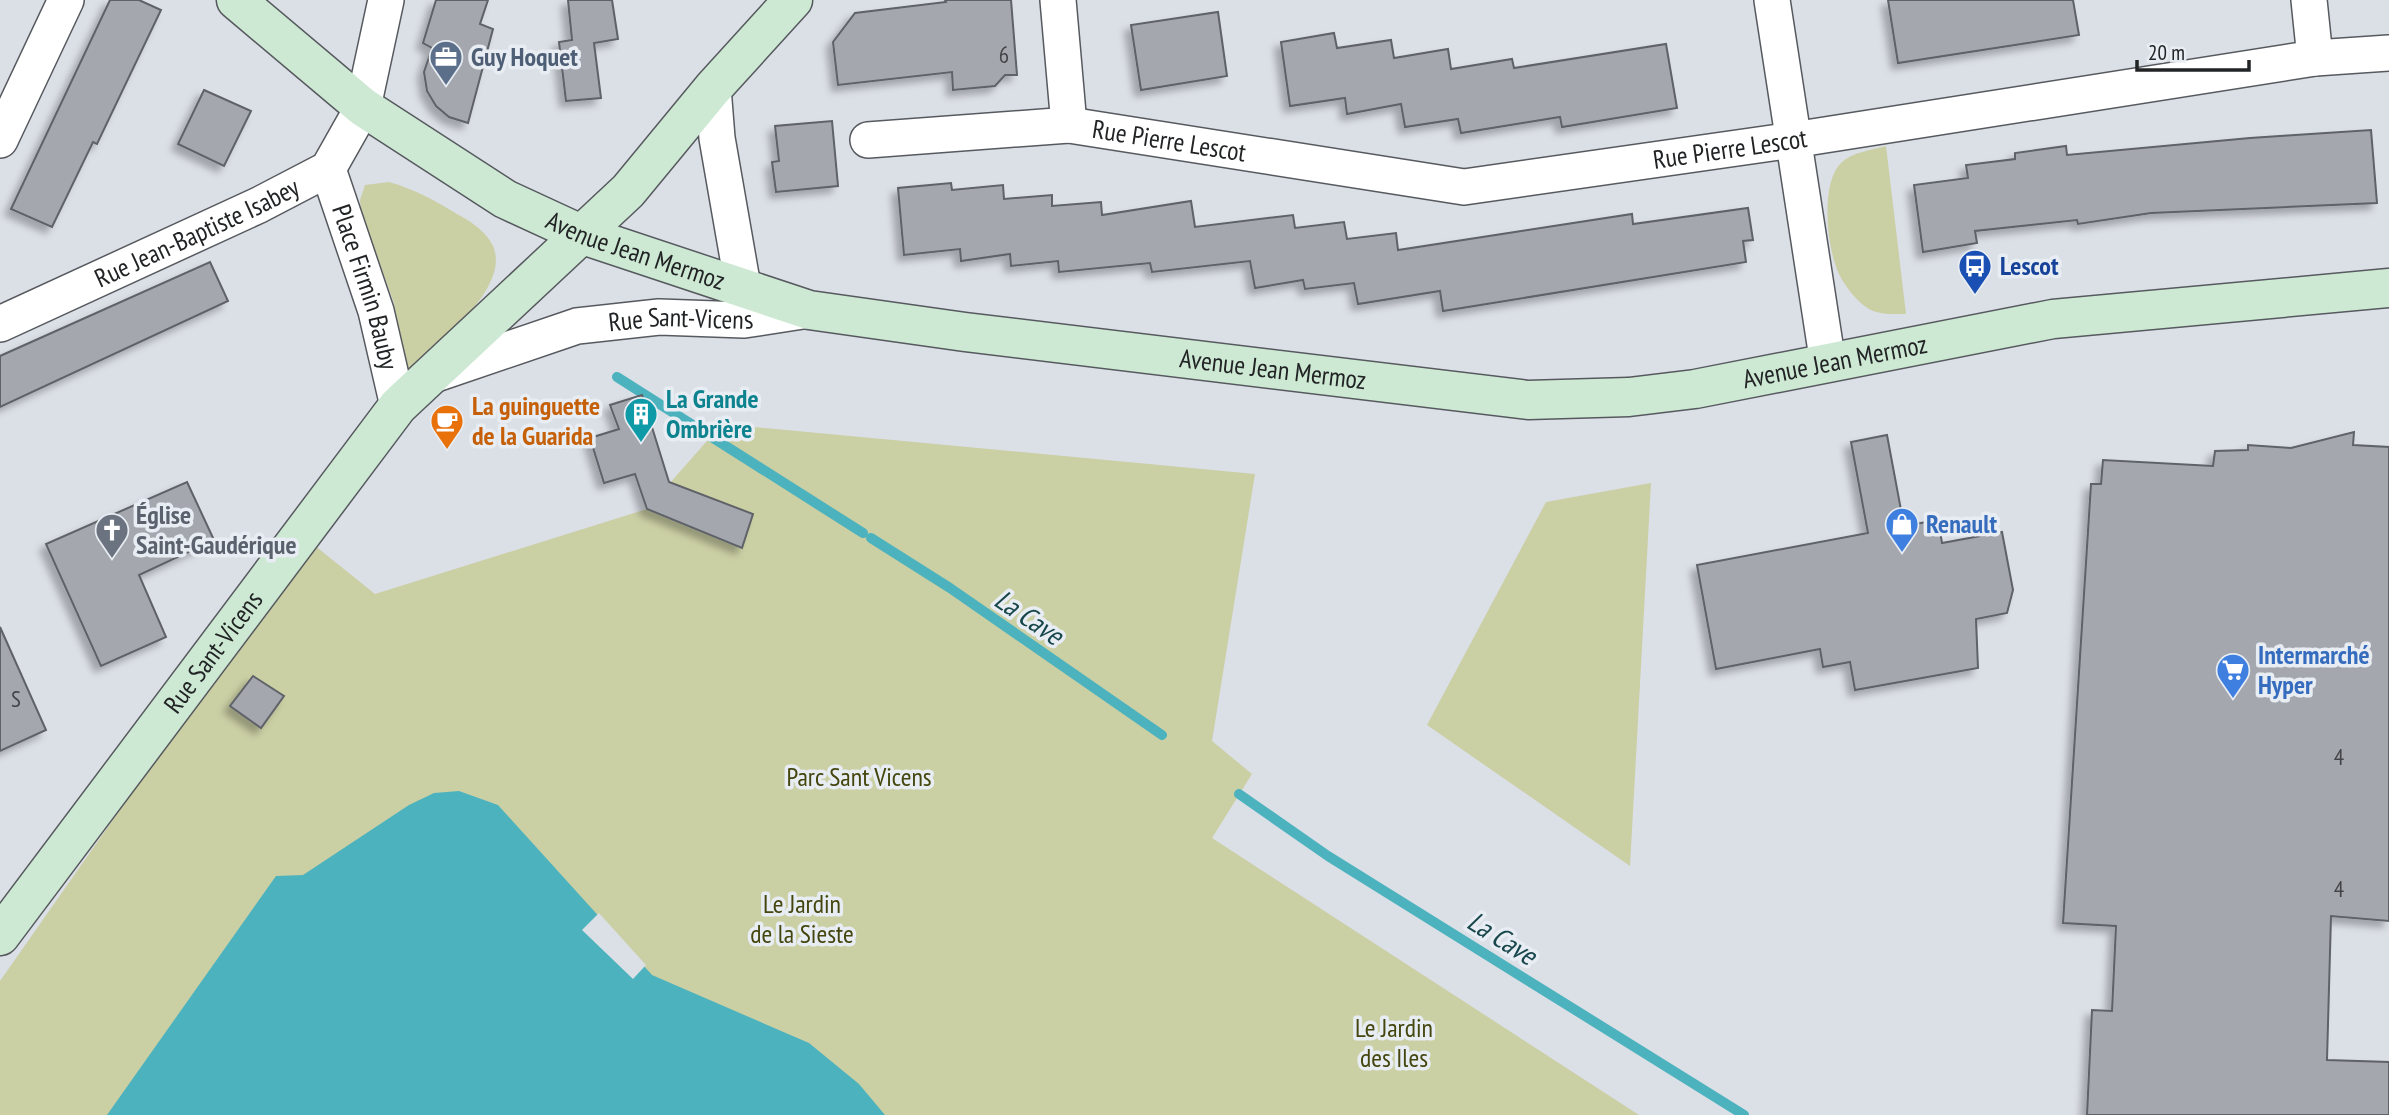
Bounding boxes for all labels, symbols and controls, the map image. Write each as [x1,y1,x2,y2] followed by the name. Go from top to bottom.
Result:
[2137,28,2249,72] scale bar
[427,38,465,87] office icon: Guy Hoquet
[2148,39,2185,66] text: 20 m
[471,40,578,73] place label: Guy Hoquet
[999,40,1009,69] house number: 6
[1090,112,1248,169] street label: Rue Pierre Lescot
[1651,121,1809,176] street label: Rue Pierre Lescot
[89,170,305,294] street label: Rue Jean-Baptiste Isabey
[325,200,406,373] street label: Place Firmin Bauby
[541,203,729,297] street label: Avenue Jean Mermoz
[1956,247,1994,296] bus stop icon: Lescot
[2000,249,2059,282] place label: Lescot
[607,300,755,338] street label: Rue Sant-Vicens
[1740,327,1930,395] street label: Avenue Jean Mermoz
[1178,341,1368,396] street label: Avenue Jean Mermoz
[666,382,759,445] place label: La Grande Ombrière
[472,389,600,452] place label: La guinguette de la Guarida
[622,395,660,444] building icon: La Grande Ombrière
[428,402,466,451] cafe icon: La guinguette de la Guarida
[136,498,297,561] place label: Église Saint-Gaudérique
[1883,505,1921,554] shop icon: Renault
[1926,507,1997,540] place label: Renault
[93,511,131,560] church icon: Église Saint-Gaudérique
[988,580,1073,654] water label: La Cave
[156,584,269,719] street label: Rue Sant-Vicens
[2258,638,2370,701] place label: Intermarché Hyper
[2214,651,2252,700] supermarket icon: Intermarché Hyper
[11,684,21,713] house number: S
[2334,742,2344,771] house number: 4
[786,760,932,793] park label: Parc Sant Vicens
[2334,874,2344,903] house number: 4
[750,887,854,950] park label: Le Jardin de la Sieste
[1461,902,1546,974] water label: La Cave
[1355,1011,1433,1074] park label: Le Jardin des Iles

